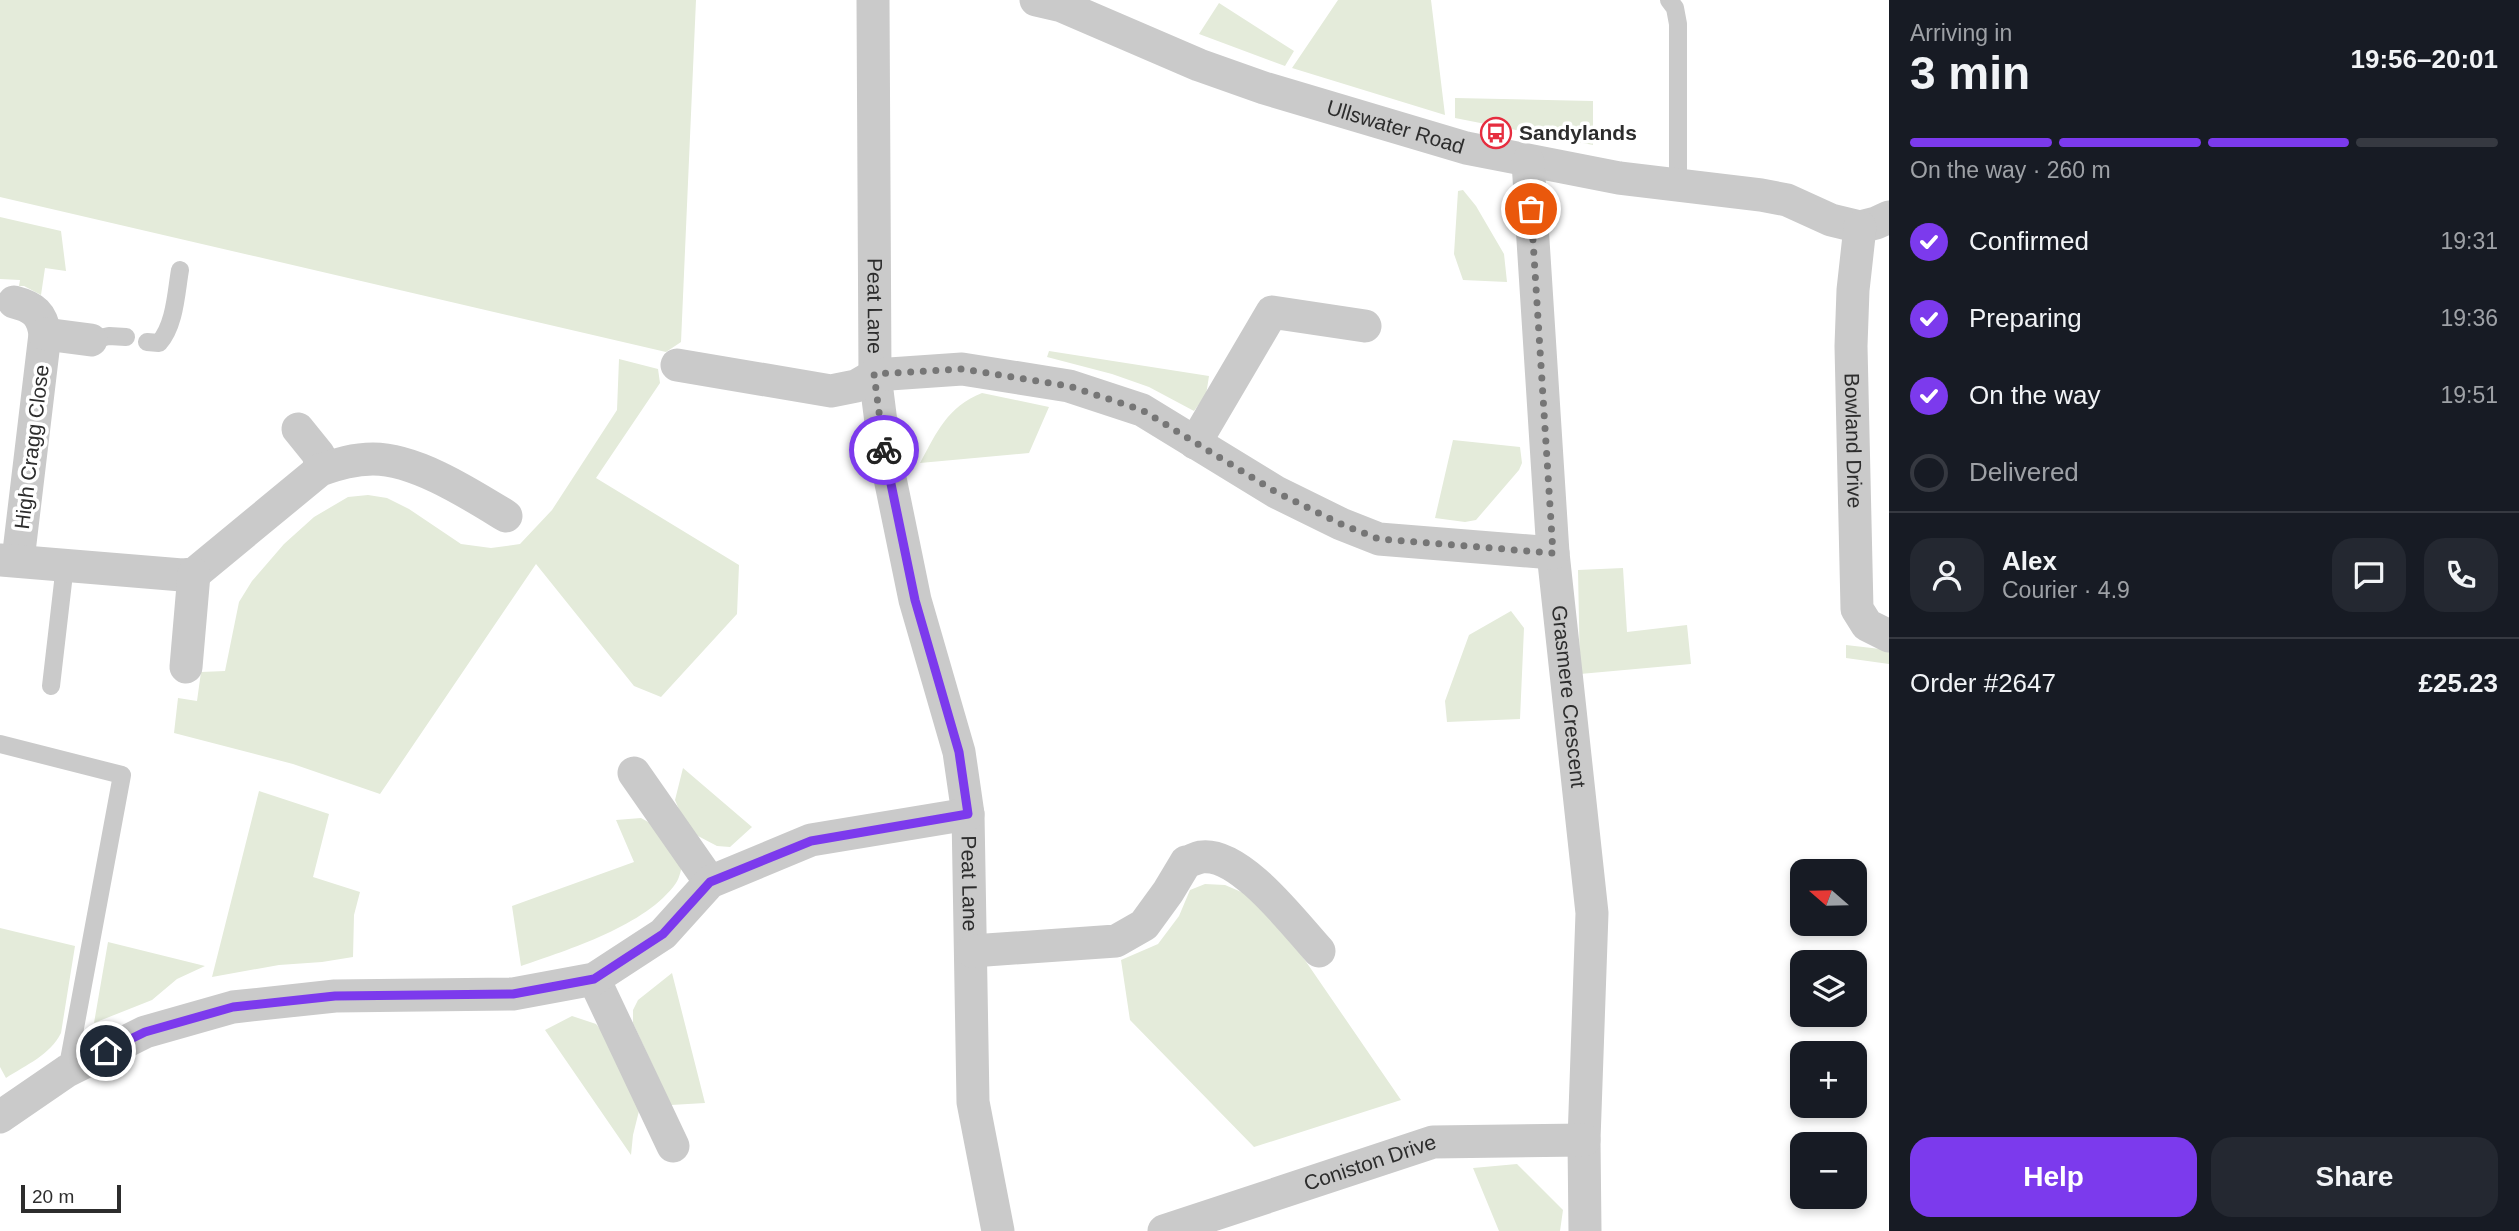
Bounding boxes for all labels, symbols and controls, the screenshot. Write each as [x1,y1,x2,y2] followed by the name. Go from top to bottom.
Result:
[1910,20,2012,46] text: Arriving in
[2351,44,2498,74] text: 19:56–20:01
[1910,47,2030,99] text: 3 min
[1324,95,1467,158] street label: Ullswater Road
[1479,116,1513,150] bus stop icon: Sandylands
[1519,121,1637,144] place label: Sandylands
[1910,157,2111,183] text: On the way · 260 m
[1501,179,1561,239] pin
[1512,190,1550,228] icon: bag
[1910,223,1948,261] icon: check
[1969,226,2089,256] text: Confirmed
[2440,228,2498,254] text: 19:31
[863,258,887,354] street label: Peat Lane
[1910,300,1948,338] icon: check
[1969,303,2082,333] text: Preparing
[2440,305,2498,331] text: 19:36
[10,363,53,531] street label: High Cragg Close
[1841,373,1867,509] street label: Bowland Drive
[1910,377,1948,415] icon: check
[1969,380,2101,410] text: On the way
[2440,382,2498,408] text: 19:51
[849,415,919,485] courier
[865,431,903,469] icon: bike
[1969,457,2079,487] text: Delivered
[1910,538,1984,612] button: person
[2332,538,2406,612] button: chat
[2424,538,2498,612] button: phone
[2002,546,2057,576] text: Alex
[2002,577,2130,603] text: Courier · 4.9
[1548,604,1590,789] street label: Grasmere Crescent
[1910,668,2056,698] text: Order #2647
[2418,668,2498,698] text: £25.23
[957,835,982,932] street label: Peat Lane
[1790,859,1867,936] north arrow
[1790,859,1867,1209] map controls
[1790,950,1867,1027] button: layers
[76,1021,136,1081] pin
[87,1032,125,1070] icon: home
[1790,1041,1867,1118] button: +
[1301,1130,1439,1195] street label: Coniston Drive
[1790,1132,1867,1209] button: −
[1910,1137,2197,1217] button: Help
[2211,1137,2498,1217] button: Share
[21,1182,121,1214] scale bar
[32,1186,74,1207] text: 20 m

